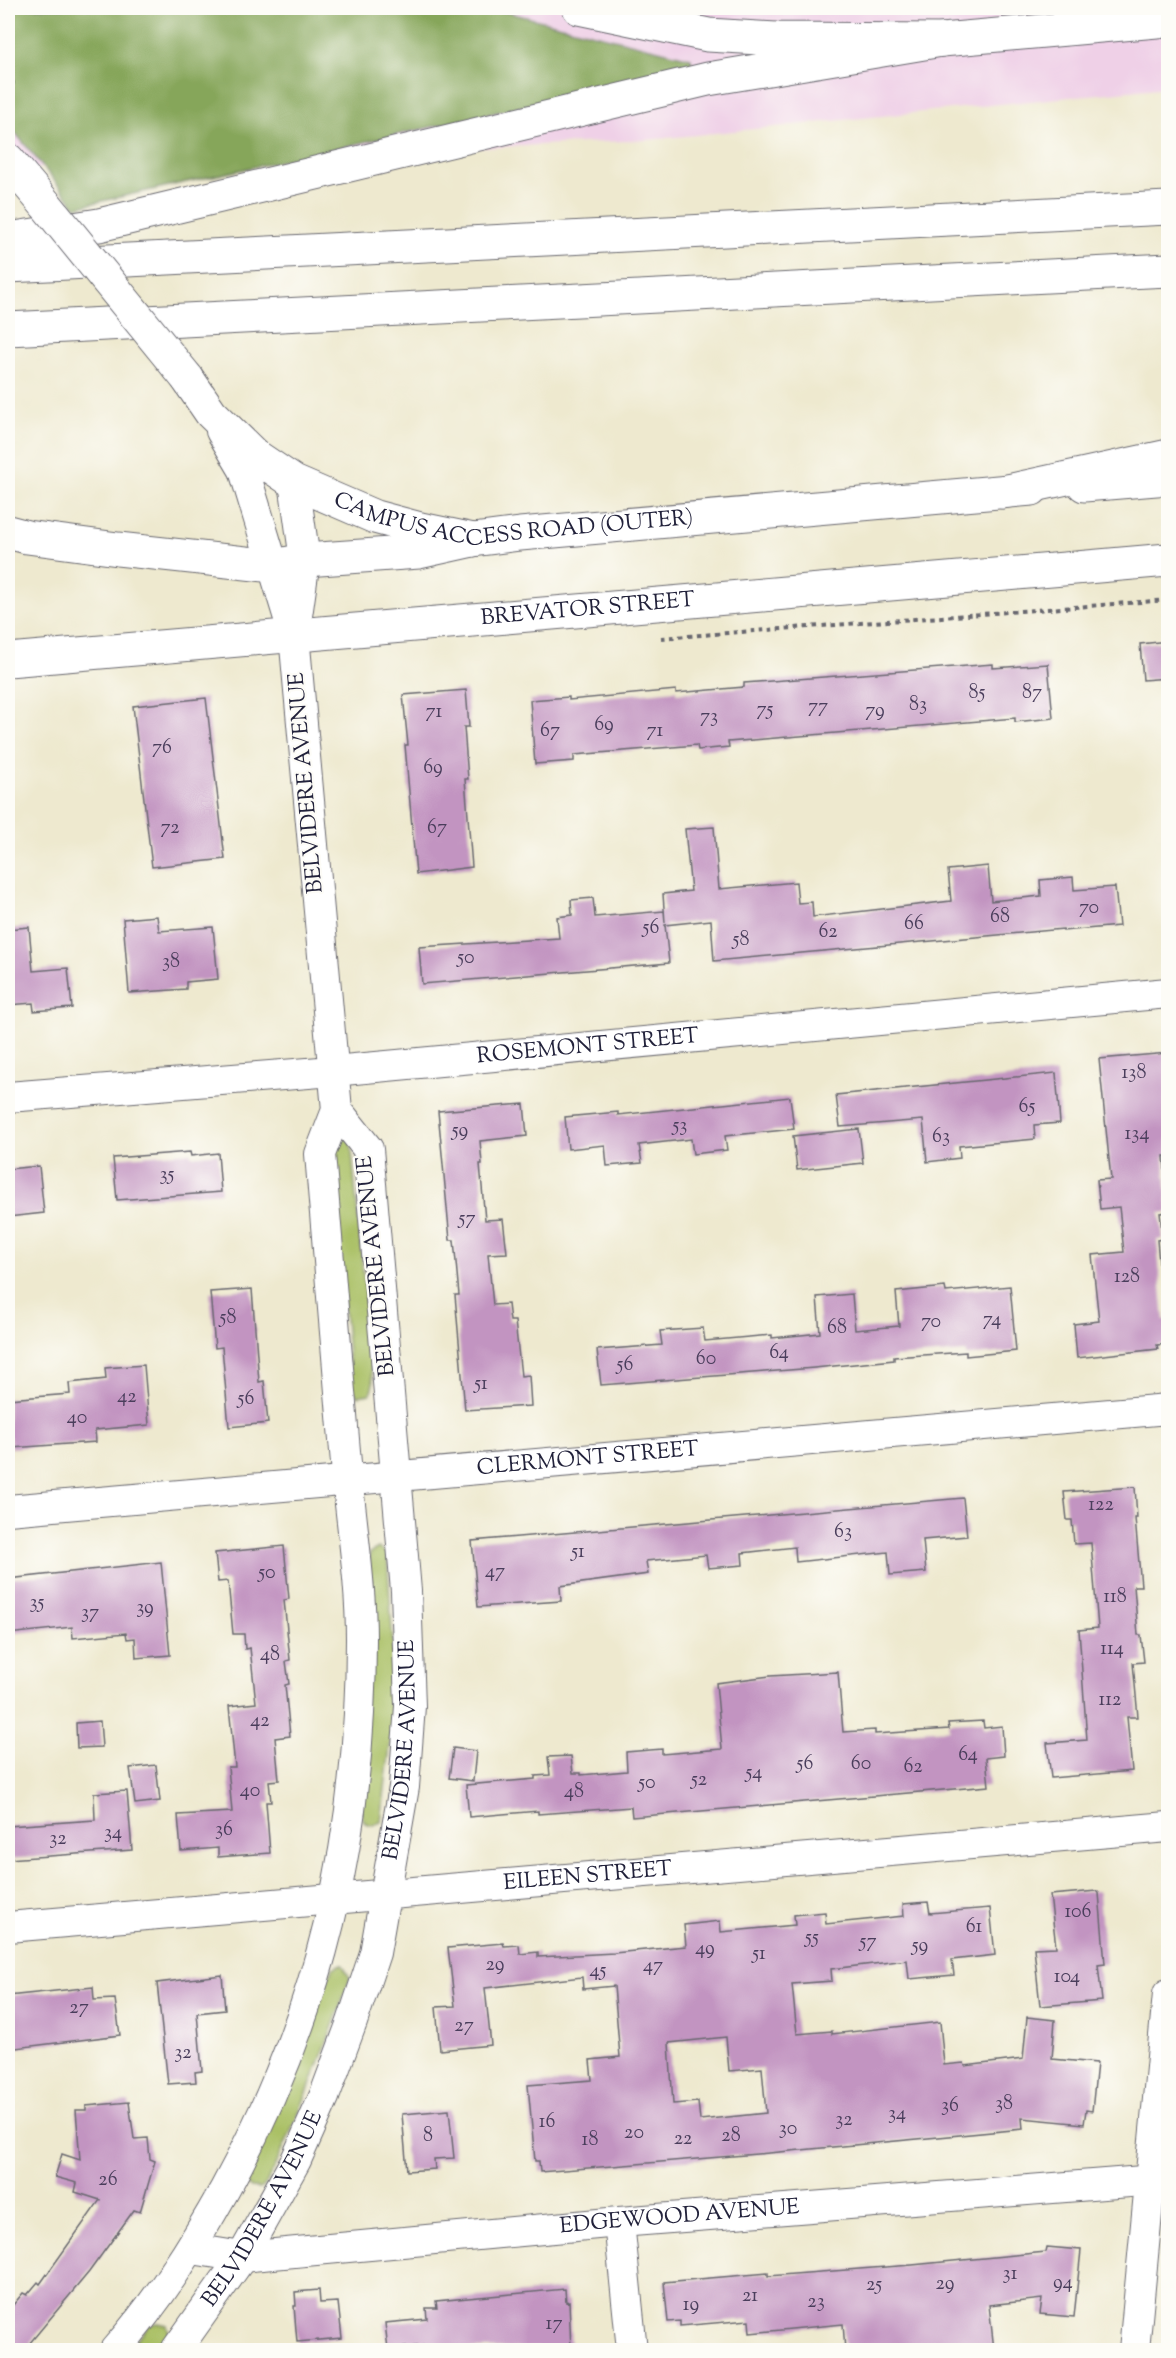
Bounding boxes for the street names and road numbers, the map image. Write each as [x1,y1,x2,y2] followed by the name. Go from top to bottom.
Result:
[328,485,695,557] street label: CAMPUS ACCESS ROAD (OUTER)
[480,585,697,635] street label: BREVATOR STREET
[281,671,333,895] street label: BELVIDERE AVENUE
[475,1021,701,1073] street label: ROSEMONT STREET
[349,1154,405,1378] street label: BELVIDERE AVENUE
[476,1434,701,1485] street label: CLERMONT STREET
[375,1639,426,1863] street label: BELVIDERE AVENUE
[502,1854,674,1900] street label: EILEEN STREET
[195,2106,332,2314] street label: BELVIDERE AVENUE
[558,2192,801,2243] street label: EDGEWOOD AVENUE

